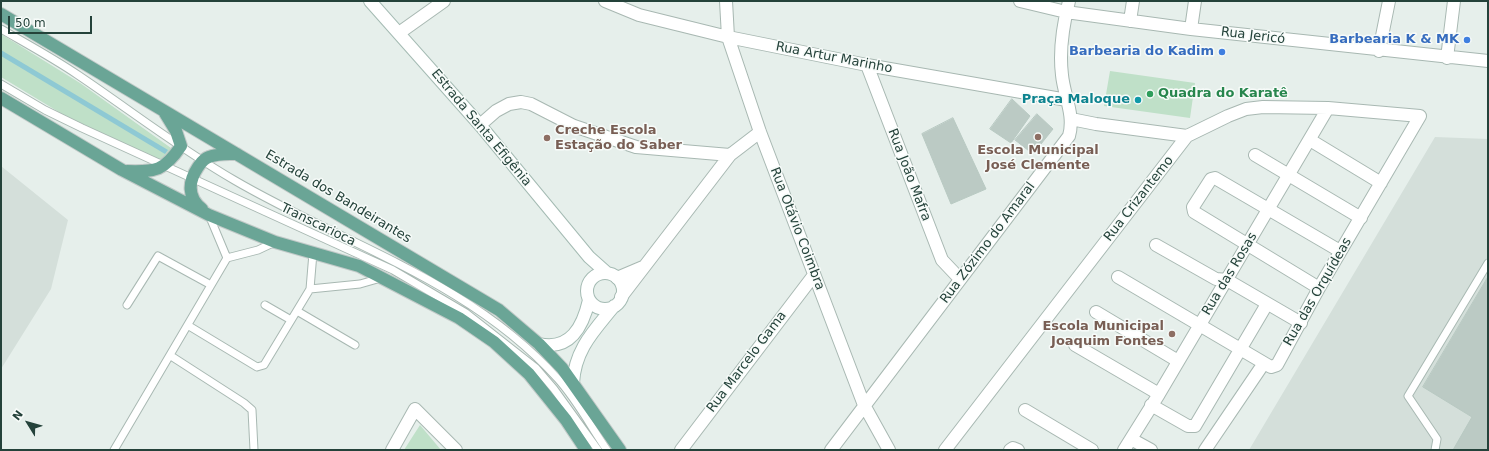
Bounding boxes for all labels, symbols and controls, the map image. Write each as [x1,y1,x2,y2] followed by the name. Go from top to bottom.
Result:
[10,8,94,34] scale bar
[15,16,46,30] text: 50 m
[1220,24,1286,48] street label: Rua Jericó
[1329,32,1459,48] place label: Barbearia K & MK
[1462,35,1472,45] marker: Barbearia K & MK
[774,39,894,77] street label: Rua Artur Marinho
[1069,44,1214,60] place label: Barbearia do Kadim
[1217,47,1227,57] marker: Barbearia do Kadim
[428,66,534,190] street label: Estrada Santa Efigênia
[1158,86,1288,102] place label: Quadra do Karatê
[1145,89,1155,99] marker: Quadra do Karatê
[1022,92,1130,108] place label: Praça Maloque
[1133,95,1143,105] marker: Praça Maloque
[555,123,682,154] place label: Creche Escola Estação do Saber
[884,127,934,223] street label: Rua João Mafra
[1033,132,1043,142] marker: Escola Municipal José Clemente
[542,133,552,143] marker: Creche Escola Estação do Saber
[977,143,1099,174] place label: Escola Municipal José Clemente
[262,147,414,247] street label: Estrada dos Bandeirantes
[1101,153,1177,245] street label: Rua Crizantemo
[766,165,828,293] street label: Rua Otávio Coimbra
[937,179,1039,307] street label: Rua Zózimo do Amaral
[278,200,358,250] street label: Transcarioca
[1199,230,1261,318] street label: Rua das Rosas
[1281,235,1355,349] street label: Rua das Orquídeas
[704,308,790,416] street label: Rua Marcelo Gama
[1042,319,1164,350] place label: Escola Municipal Joaquim Fontes
[1167,329,1177,339] marker: Escola Municipal Joaquim Fontes
[8,403,48,443] north arrow
[10,408,26,423] text: N

